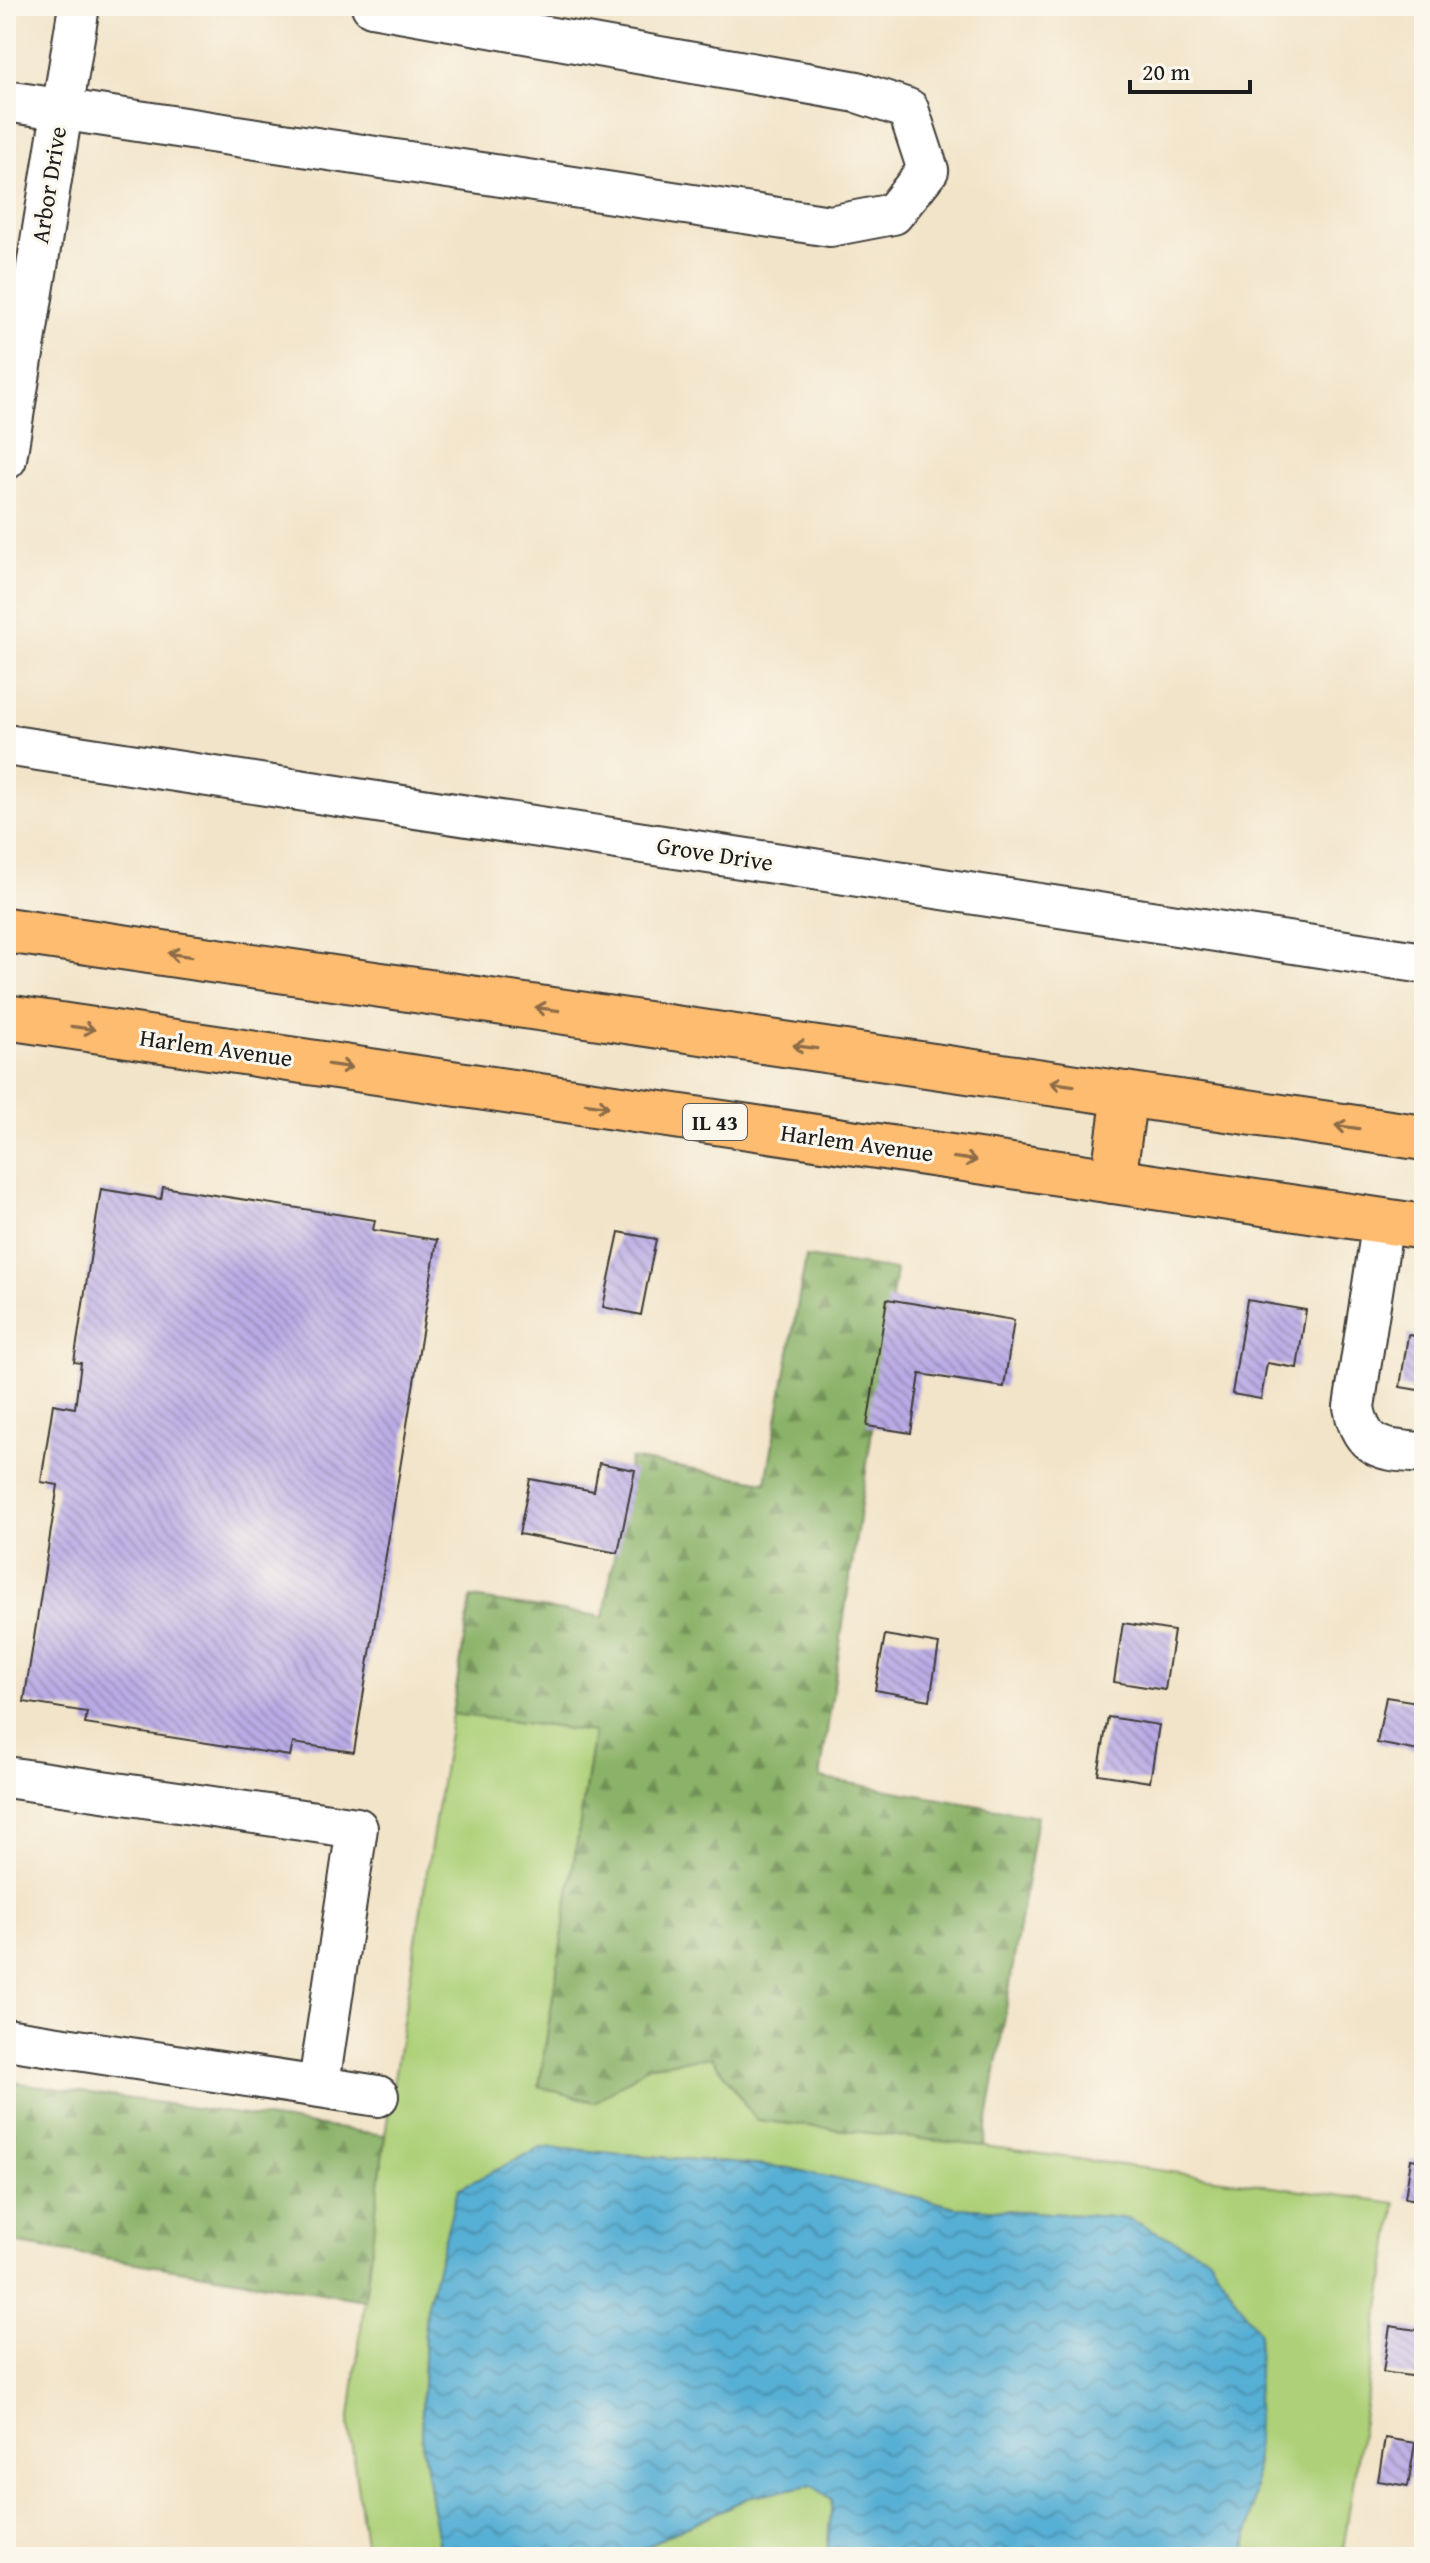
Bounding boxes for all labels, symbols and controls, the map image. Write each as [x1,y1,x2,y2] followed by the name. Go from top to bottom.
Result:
[1130,44,1250,94] scale bar
[1142,54,1190,89] text: 20 m
[22,124,75,246] street label: Arbor Drive
[654,827,776,880] street label: Grove Drive
[168,947,193,962] one-way arrow
[535,1001,561,1016] one-way arrow
[137,1019,295,1076] street label: Harlem Avenue
[70,1021,95,1036] one-way arrow
[793,1039,818,1054] one-way arrow
[327,1059,352,1074] one-way arrow
[1050,1076,1075,1091] one-way arrow
[584,1098,610,1113] one-way arrow
[683,1104,747,1140] road number: IL 43
[778,1114,936,1171] street label: Harlem Avenue
[1335,1118,1360,1133] one-way arrow
[952,1152,978,1167] one-way arrow

